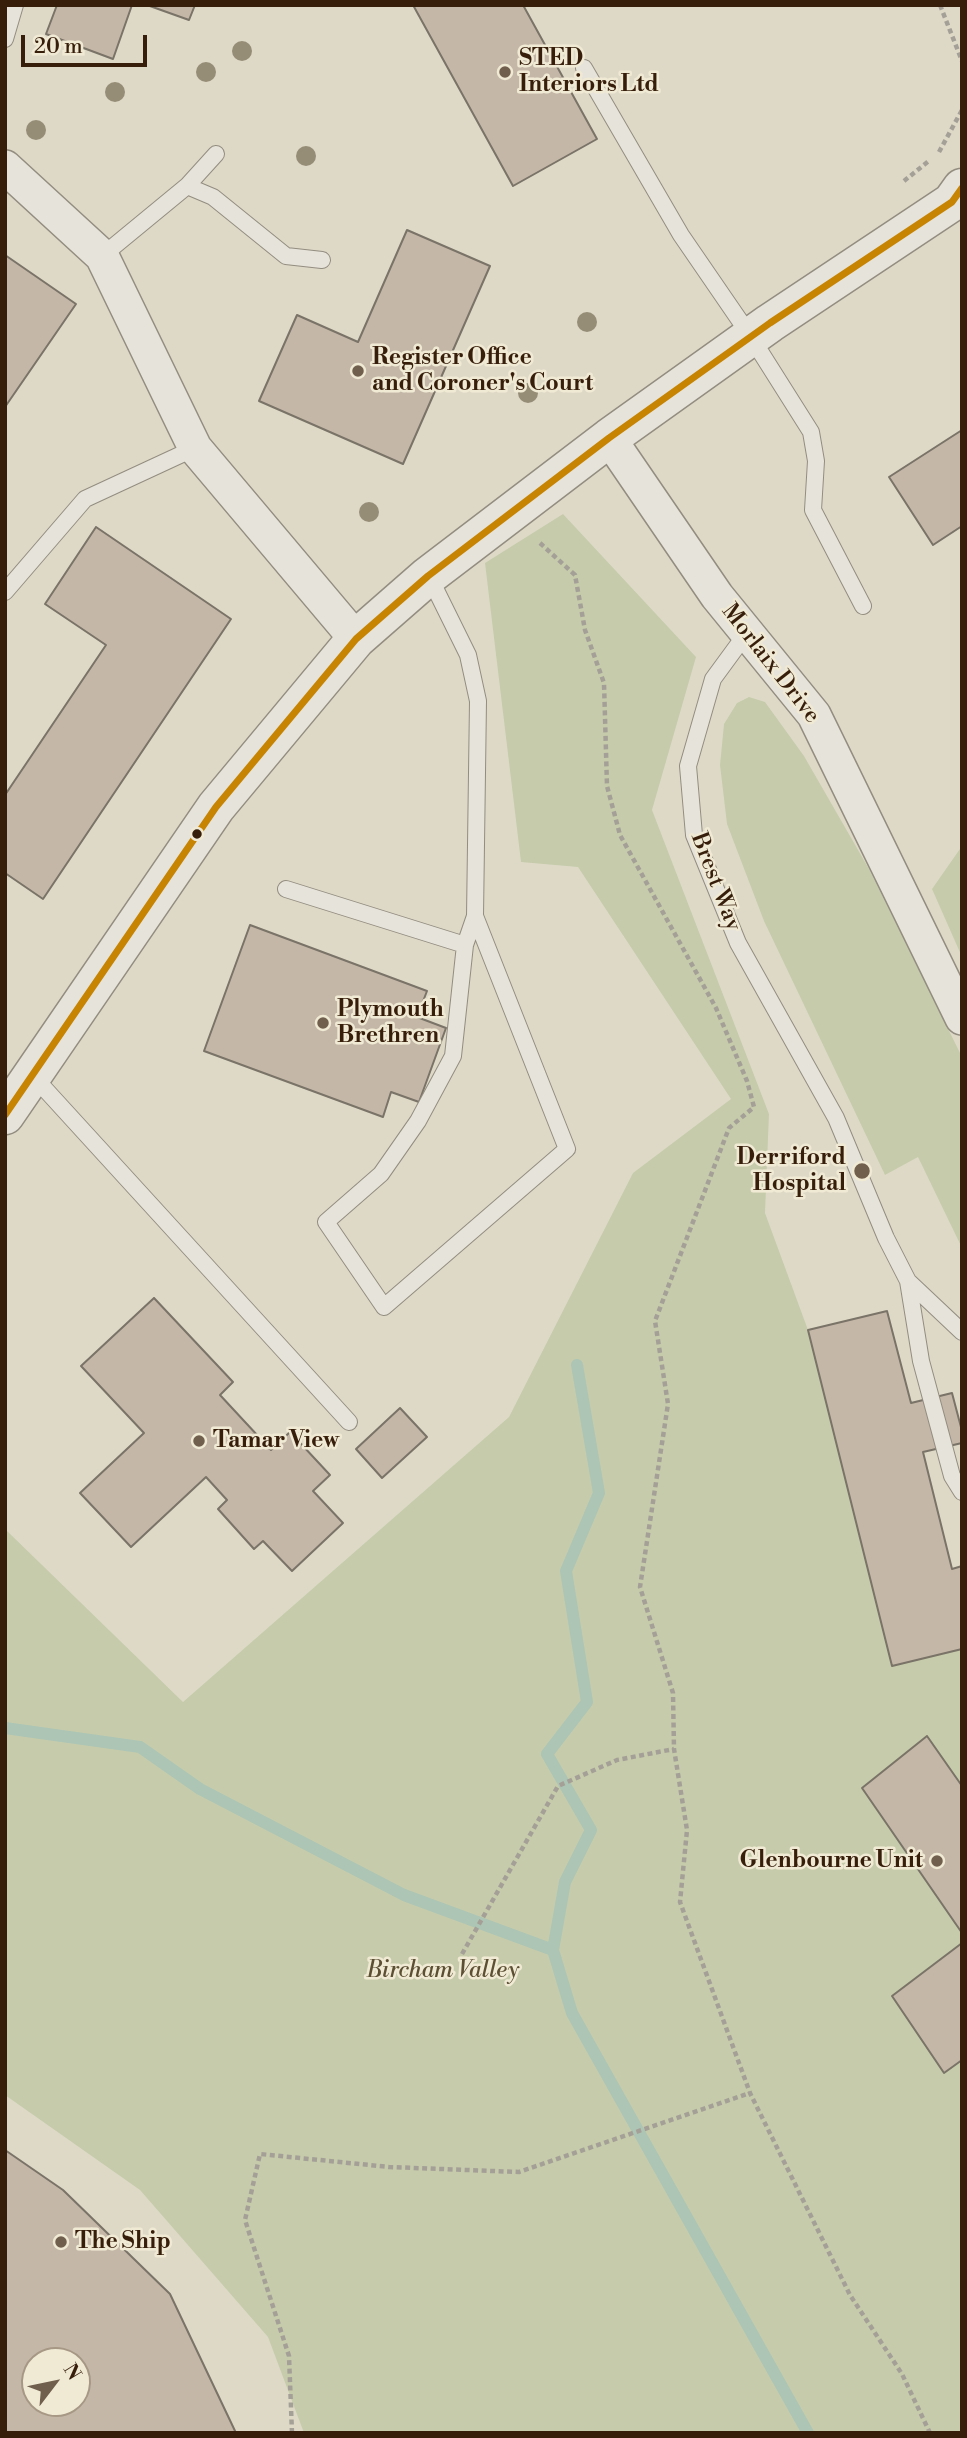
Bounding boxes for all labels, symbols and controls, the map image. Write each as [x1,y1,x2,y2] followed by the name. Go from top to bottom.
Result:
[24,21,150,65] scale bar
[34,34,83,60] text: 20 m
[519,45,659,99] place label: STED Interiors Ltd
[497,64,513,80] marker: STED Interiors Ltd
[372,344,593,398] place label: Register Office and Coroner's Court
[350,363,366,379] marker: Register Office and Coroner's Court
[715,599,825,729] street label: Morlaix Drive
[190,827,204,841] unlabelled marker
[684,829,746,935] street label: Brest Way
[337,996,444,1050] place label: Plymouth Brethren
[315,1015,331,1031] marker: Plymouth Brethren
[737,1144,846,1198] place label: Derriford Hospital
[852,1161,872,1181] marker: Derriford Hospital
[213,1427,339,1455] place label: Tamar View
[191,1433,207,1449] marker: Tamar View
[739,1847,923,1875] place label: Glenbourne Unit
[929,1853,945,1869] marker: Glenbourne Unit
[367,1957,519,1985] park label: Bircham Valley
[75,2228,171,2256] place label: The Ship
[53,2234,69,2250] marker: The Ship
[21,2347,91,2417] north arrow
[58,2359,86,2385] text: N

